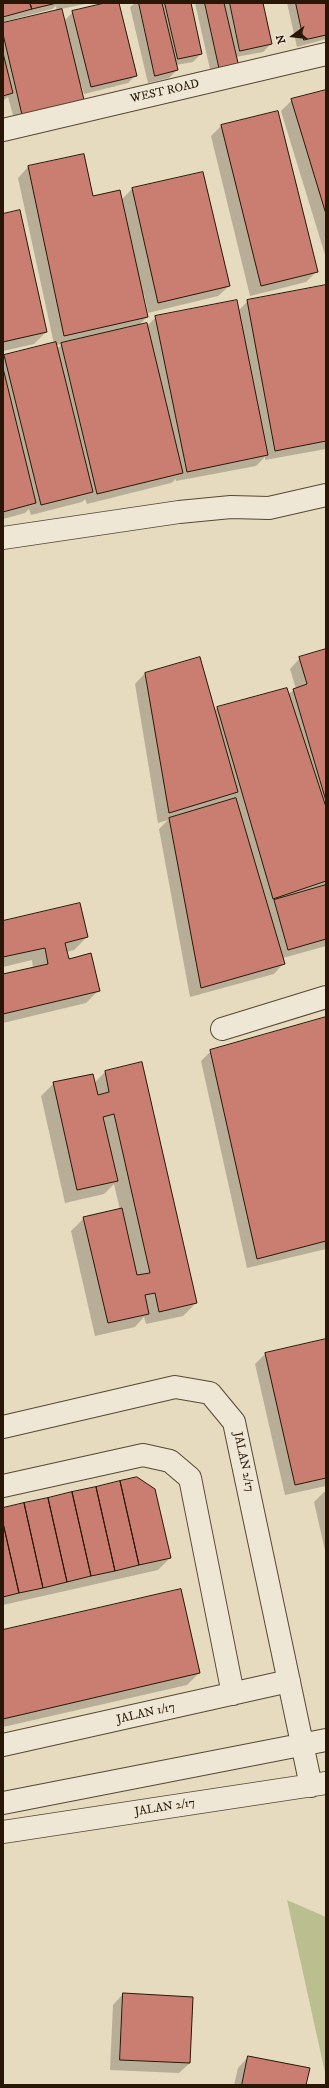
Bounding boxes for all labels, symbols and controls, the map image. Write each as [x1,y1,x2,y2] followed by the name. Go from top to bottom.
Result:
[273,16,313,56] north arrow
[273,33,289,45] text: N
[129,77,201,107] street label: WEST ROAD
[230,1431,256,1493] street label: JALAN 2/17
[115,1700,177,1728] street label: JALAN 1/17
[134,1796,196,1820] street label: JALAN 2/17

